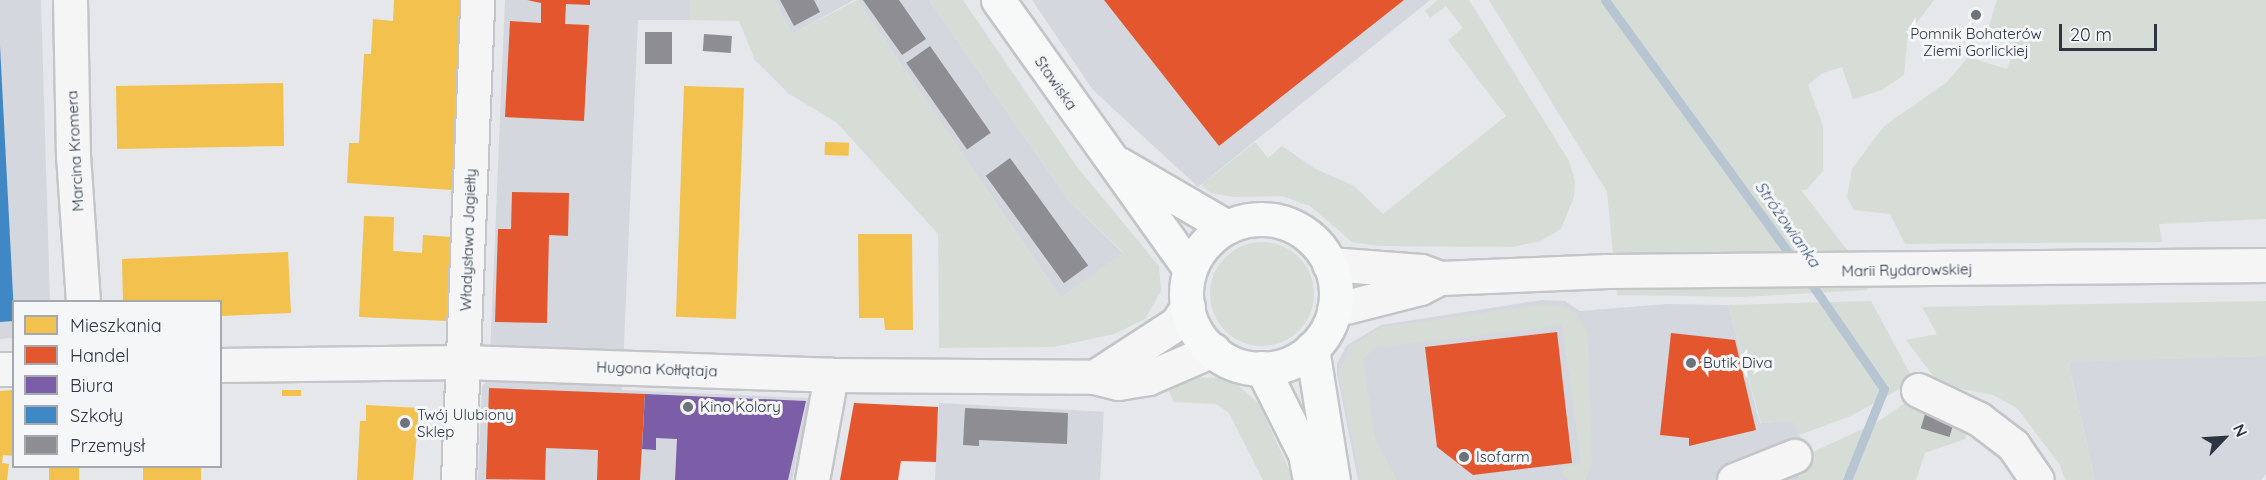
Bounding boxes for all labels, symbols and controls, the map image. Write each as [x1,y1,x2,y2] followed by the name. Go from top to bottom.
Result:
[1969,8,1983,22] marker: Pomnik Bohaterów Ziemi Gorlickiej
[2062,12,2160,50] scale bar
[2070,23,2112,46] text: 20 m
[1910,24,2042,59] place label: Pomnik Bohaterów Ziemi Gorlickiej
[1031,53,1081,113] street label: Stawiska
[63,90,87,212] street label: Marcina Kromera
[457,168,479,312] street label: Władysława Jagiełły
[1751,177,1825,271] water label: Stróżowianka
[1841,260,1973,280] street label: Marii Rydarowskiej
[12,300,222,468] legend
[70,314,162,337] text: Mieszkania
[70,344,130,367] text: Handel
[1703,354,1773,372] place label: Butik Diva
[1684,356,1698,370] marker: Butik Diva
[596,358,718,380] street label: Hugona Kołłątaja
[70,374,113,397] text: Biura
[700,398,781,416] place label: Kino Kolory
[681,400,695,414] marker: Kino Kolory
[70,404,123,427] text: Szkoły
[417,405,514,440] place label: Twój Ulubiony Sklep
[2194,408,2254,468] north arrow
[398,416,412,430] marker: Twój Ulubiony Sklep
[2229,421,2252,440] text: N
[70,434,145,457] text: Przemysł
[1476,448,1530,466] place label: Isofarm
[1457,450,1471,464] marker: Isofarm

